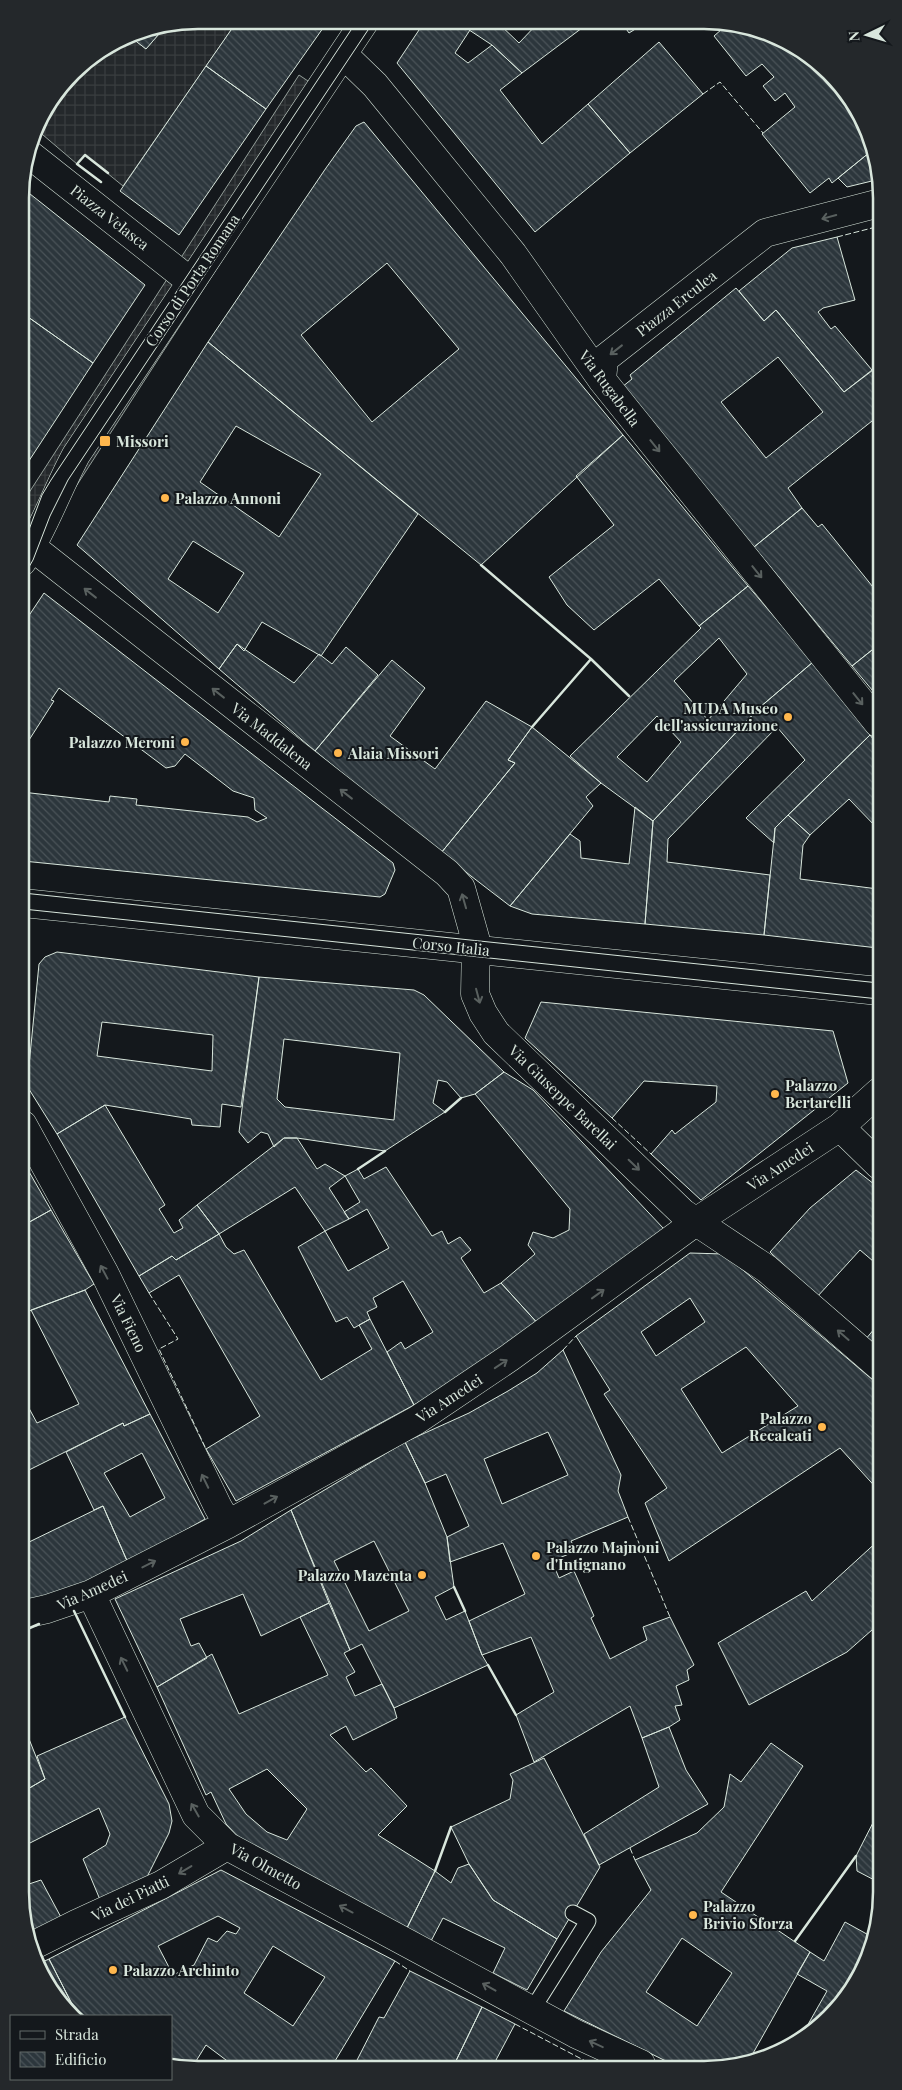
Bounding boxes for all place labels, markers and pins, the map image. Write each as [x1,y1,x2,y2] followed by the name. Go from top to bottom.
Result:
[116,431,169,451] place label: Missori
[98,434,112,448] marker: Missori
[175,488,281,508] place label: Palazzo Annoni
[159,492,171,504] marker: Palazzo Annoni
[654,698,778,735] place label: MUDA Museo dell'assicurazione
[782,711,794,723] marker: MUDA Museo dell'assicurazione
[69,732,175,752] place label: Palazzo Meroni
[179,736,191,748] marker: Palazzo Meroni
[347,743,439,763] place label: Alaia Missori
[332,747,344,759] marker: Alaia Missori
[785,1075,851,1112] place label: Palazzo Bertarelli
[769,1088,781,1100] marker: Palazzo Bertarelli
[749,1408,812,1445] place label: Palazzo Recalcati
[816,1421,828,1433] marker: Palazzo Recalcati
[546,1537,660,1574] place label: Palazzo Majnoni d'Intignano
[530,1550,542,1562] marker: Palazzo Majnoni d'Intignano
[298,1565,412,1585] place label: Palazzo Mazenta
[416,1569,428,1581] marker: Palazzo Mazenta
[703,1896,793,1933] place label: Palazzo Brivio Sforza
[687,1909,699,1921] marker: Palazzo Brivio Sforza
[123,1960,239,1980] place label: Palazzo Archinto
[107,1964,119,1976] marker: Palazzo Archinto

